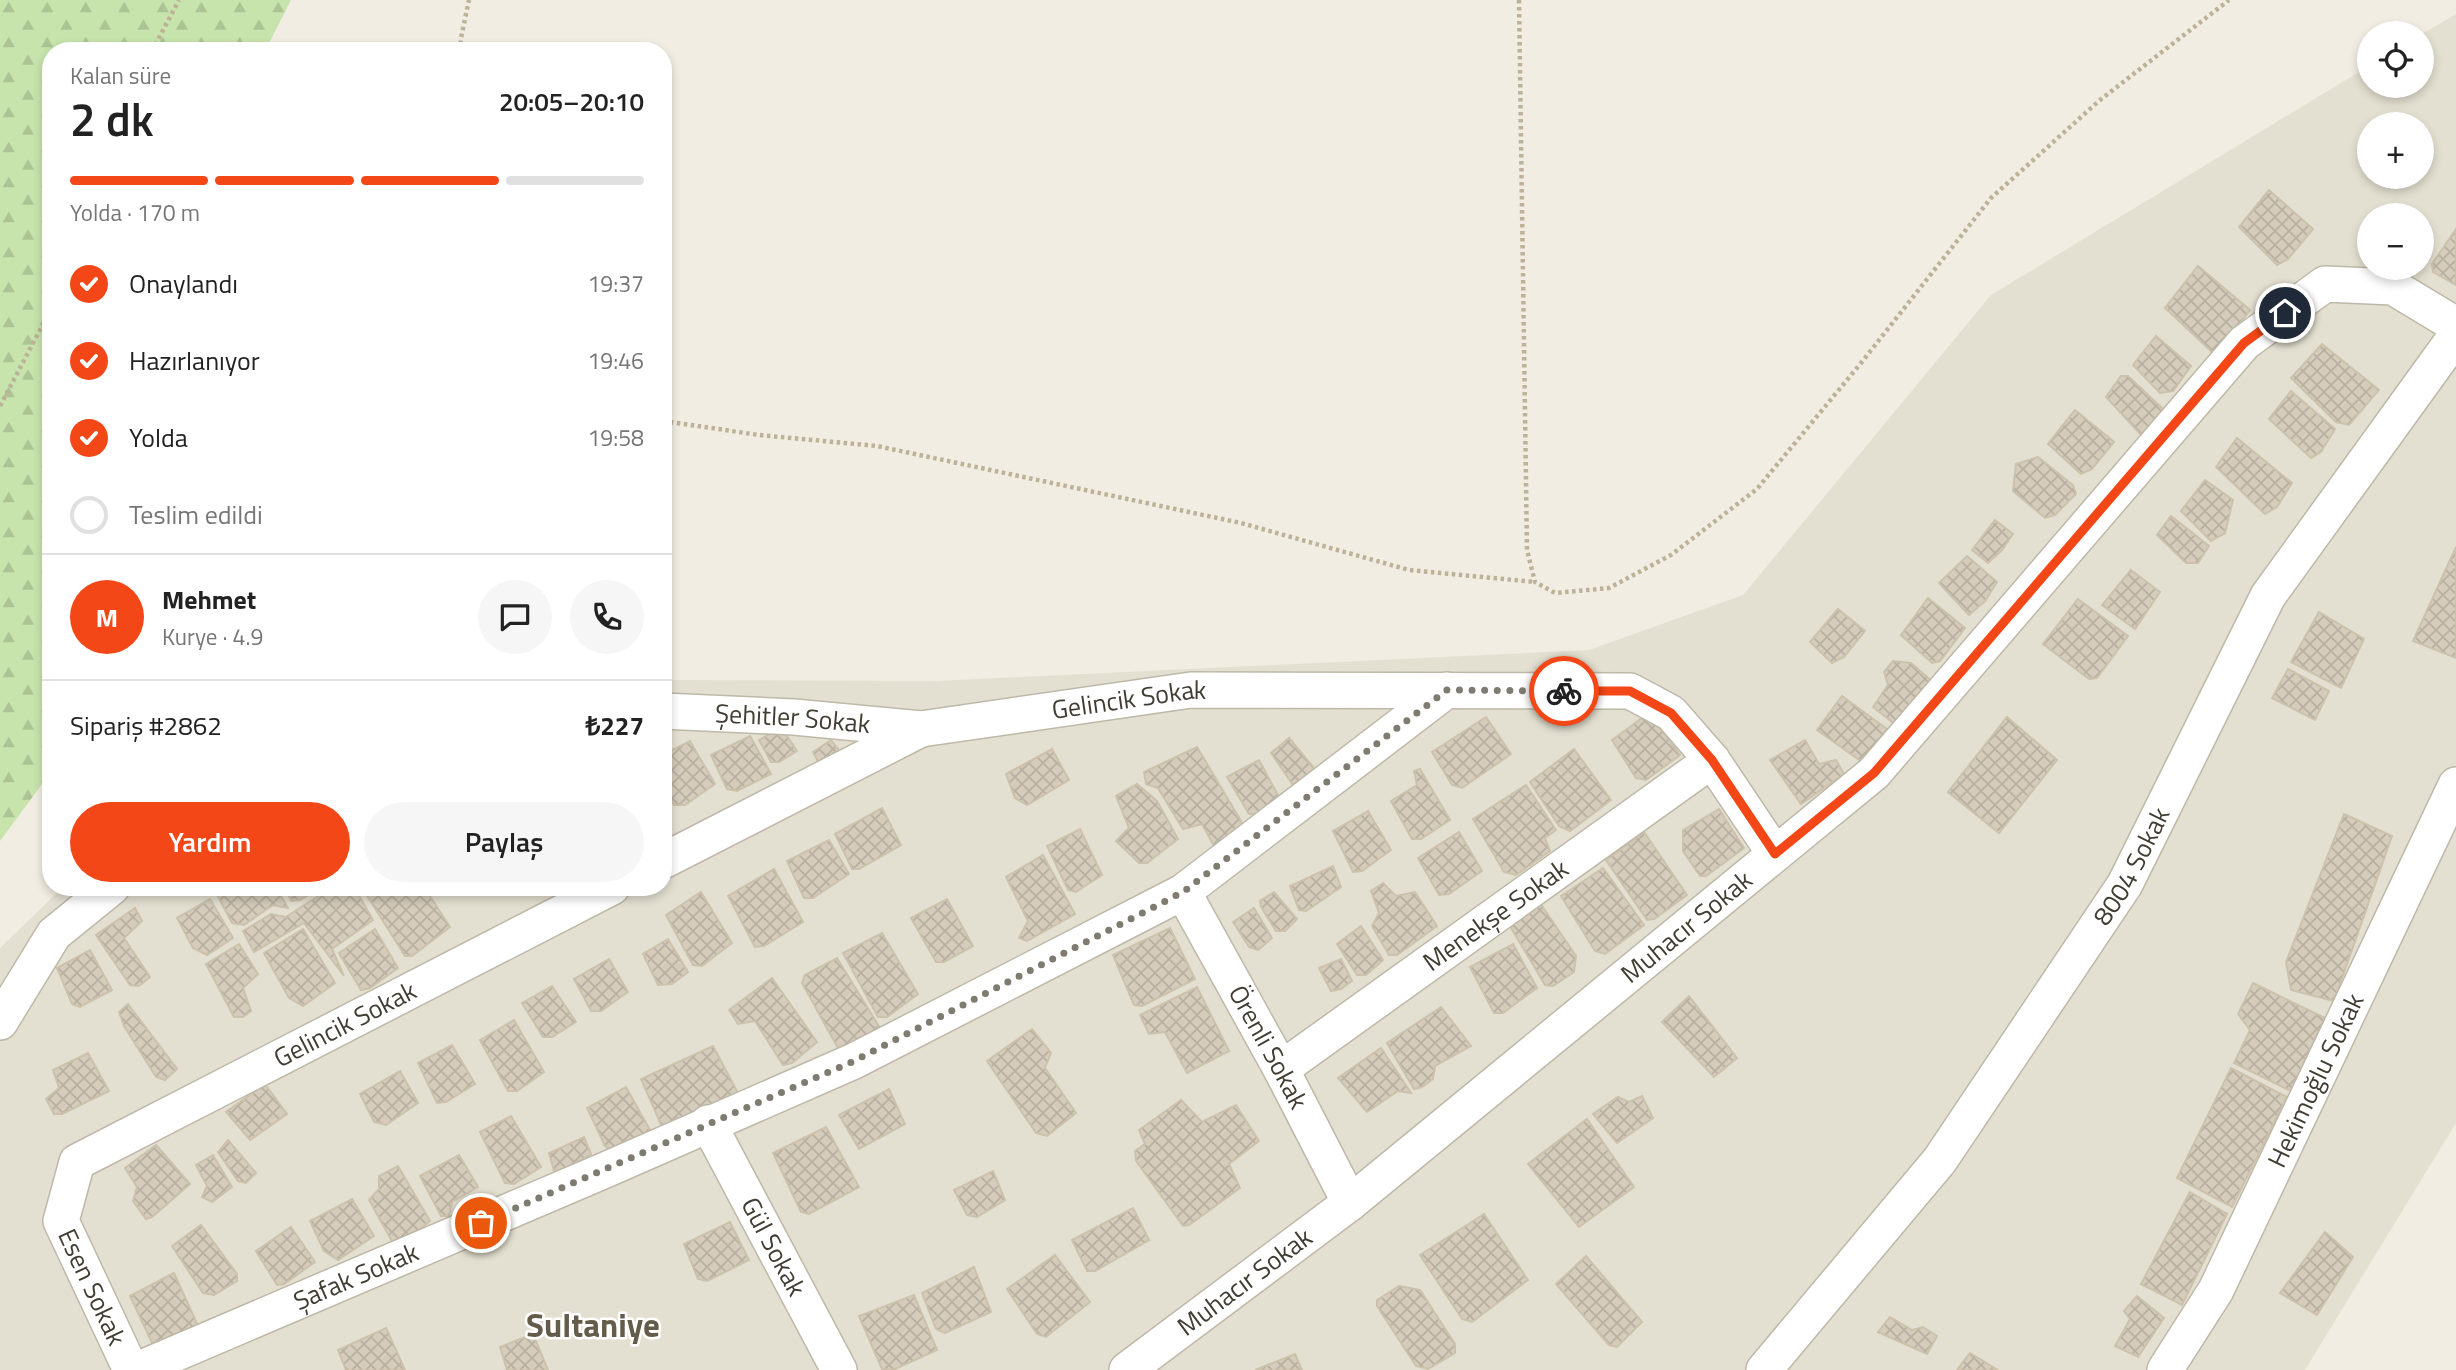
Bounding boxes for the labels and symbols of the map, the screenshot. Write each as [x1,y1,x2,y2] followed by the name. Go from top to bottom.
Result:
[2255,283,2315,343] pin
[1529,656,1599,726] courier
[1049,670,1206,729] street label: Gelincik Sokak
[714,693,872,743] street label: Şehitler Sokak
[2083,800,2179,933] street label: 8004 Sokak
[1414,849,1576,980] street label: Menekşe Sokak
[1612,861,1761,992] street label: Muhacır Sokak
[266,971,423,1077] street label: Gelincik Sokak
[1219,978,1318,1116] street label: Örenli Sokak
[2257,986,2373,1174] street label: Hekimoğlu Sokak
[732,1190,816,1303] street label: Gül Sokak
[451,1193,511,1253] pin
[1169,1218,1320,1345] street label: Muhacır Sokak
[48,1222,137,1352] street label: Esen Sokak
[287,1232,424,1320] street label: Şafak Sokak
[526,1300,660,1350] district label: Sultaniye

